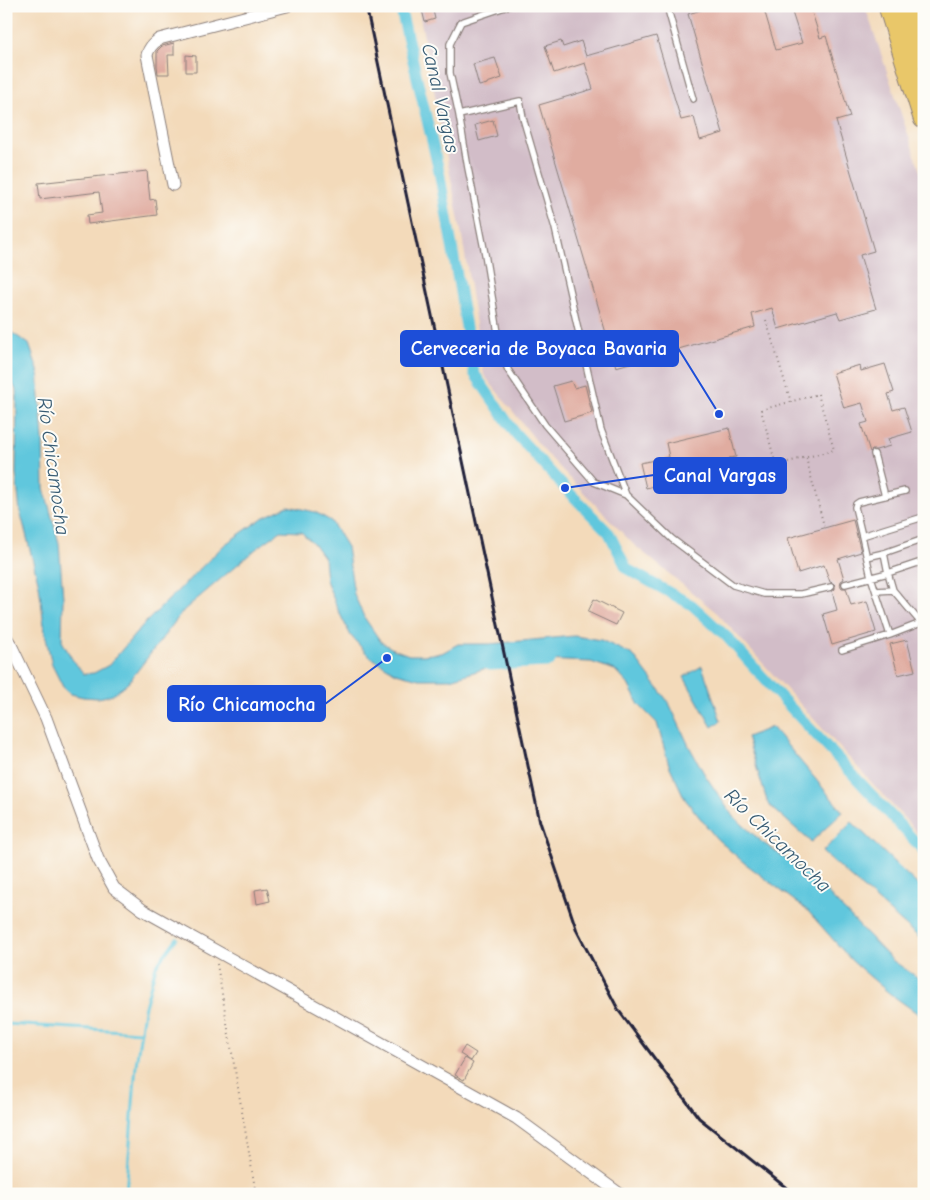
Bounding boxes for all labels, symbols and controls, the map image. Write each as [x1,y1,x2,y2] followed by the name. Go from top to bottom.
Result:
[417,41,464,156] water label: Canal Vargas
[401,331,678,366] callout: Cerveceria de Boyaca Bavaria
[411,337,667,360] text: Cerveceria de Boyaca Bavaria
[32,396,75,537] water label: Río Chicamocha
[654,458,786,493] callout: Canal Vargas
[664,464,776,487] text: Canal Vargas
[168,686,325,721] callout: Río Chicamocha
[178,693,316,716] text: Río Chicamocha
[720,784,836,897] water label: Río Chicamocha

